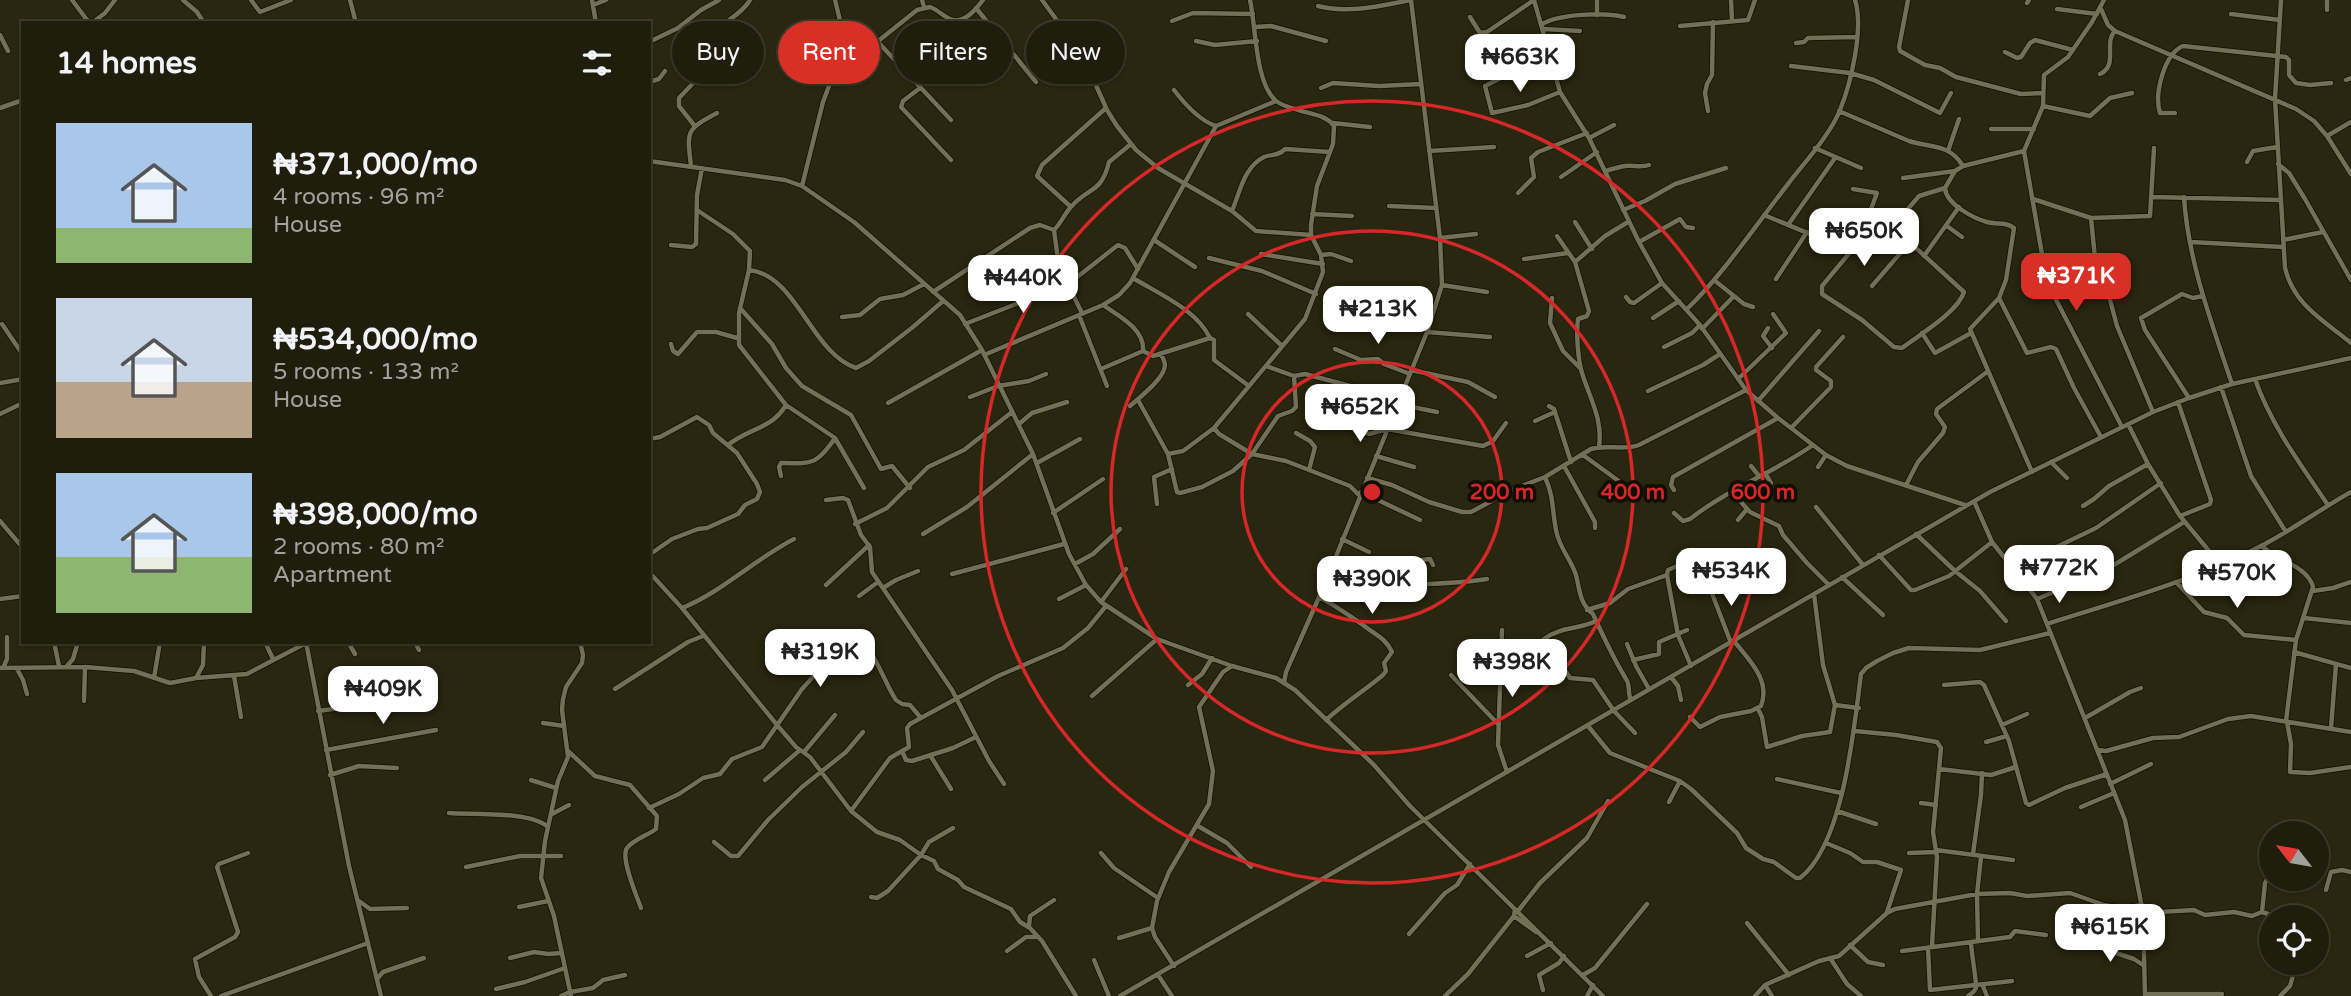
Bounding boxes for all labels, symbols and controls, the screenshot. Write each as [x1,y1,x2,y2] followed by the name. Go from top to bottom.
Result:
[672,21,764,84] chip: Buy
[778,21,880,84] chip: Rent
[894,21,1012,84] chip: Filters
[1026,21,1125,84] chip: New
[1471,34,1569,94] pin: ₦663K
[1481,43,1559,71] text: ₦663K
[578,44,616,82] icon: filters
[56,45,197,82] text: 14 homes
[273,146,478,183] text: ₦371,000/mo
[112,151,196,235] icon: home
[273,183,444,211] text: 4 rooms · 96 m²
[1815,208,1913,268] pin: ₦650K
[273,211,342,239] text: House
[1825,217,1903,245] text: ₦650K
[2027,254,2125,313] pin: ₦371K
[974,256,1072,315] pin: ₦440K
[2037,262,2115,290] text: ₦371K
[984,264,1062,292] text: ₦440K
[1329,286,1427,346] pin: ₦213K
[1339,295,1417,323] text: ₦213K
[273,321,478,358] text: ₦534,000/mo
[112,326,196,410] icon: home
[273,358,459,386] text: 5 rooms · 133 m²
[1311,384,1409,444] pin: ₦652K
[273,386,342,414] text: House
[1321,393,1399,421] text: ₦652K
[1360,480,1384,504] centre of rings
[1470,480,1534,505] text: 200 m
[1601,480,1665,505] text: 400 m
[1731,480,1795,505] text: 600 m
[273,496,478,533] text: ₦398,000/mo
[112,501,196,585] icon: home
[273,533,444,561] text: 2 rooms · 80 m²
[2010,546,2108,605] pin: ₦772K
[1682,548,1780,608] pin: ₦534K
[2188,550,2286,610] pin: ₦570K
[2020,554,2098,582] text: ₦772K
[1323,556,1421,616] pin: ₦390K
[1692,557,1770,585] text: ₦534K
[2198,559,2276,587] text: ₦570K
[273,561,392,589] text: Apartment
[1333,565,1411,593] text: ₦390K
[771,630,869,689] pin: ₦319K
[781,638,859,666] text: ₦319K
[1463,640,1561,699] pin: ₦398K
[1473,648,1551,676] text: ₦398K
[334,666,432,726] pin: ₦409K
[344,675,422,703] text: ₦409K
[2259,821,2329,891] north arrow
[2259,821,2329,975] map controls
[2061,904,2159,964] pin: ₦615K
[2259,905,2329,975] button: locate
[2071,913,2149,941] text: ₦615K

